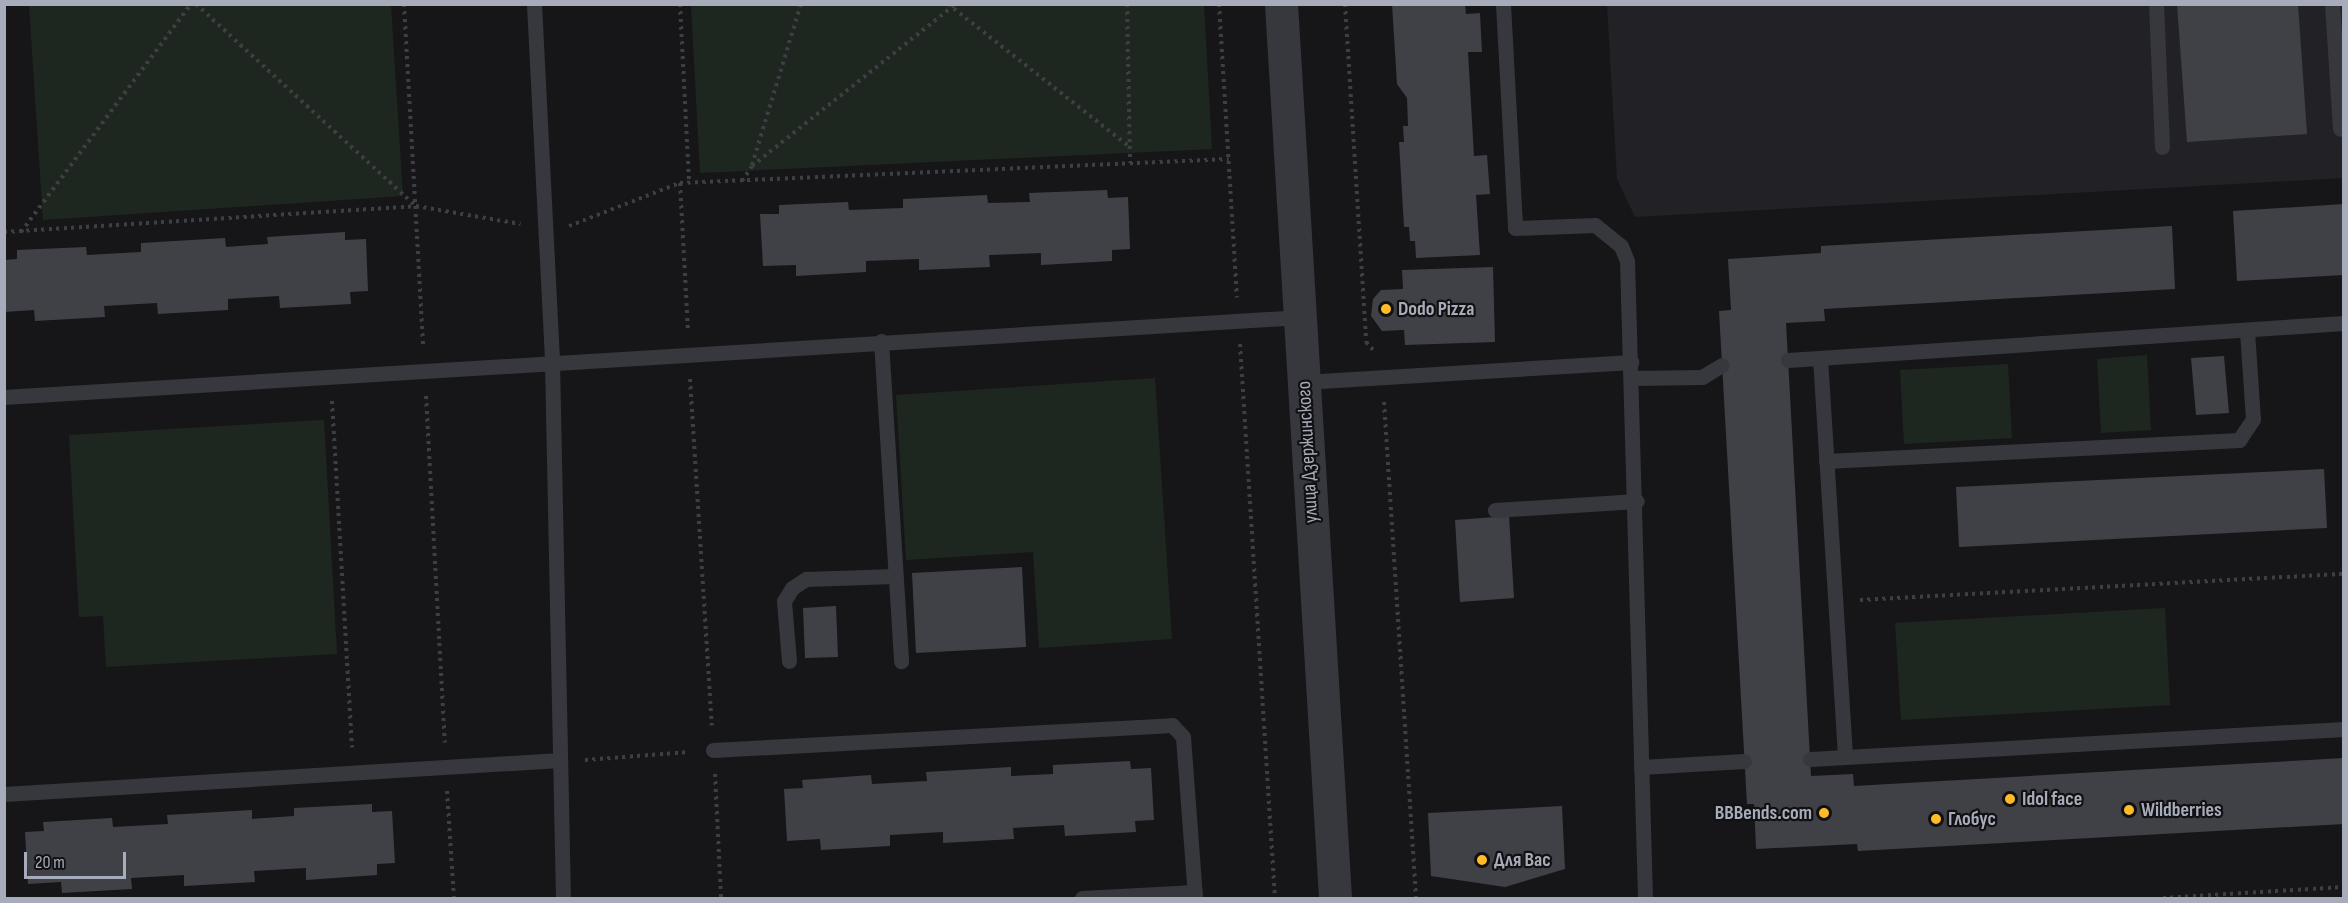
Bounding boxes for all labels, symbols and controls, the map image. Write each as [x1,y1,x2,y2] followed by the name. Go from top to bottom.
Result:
[1398,297,1474,321] place label: Dodo Pizza
[1379,302,1393,316] marker: Dodo Pizza
[1292,380,1324,524] street label: улица Дзержинского
[2022,787,2082,811] place label: Idol face
[2003,792,2017,806] marker: Idol face
[2141,798,2222,822] place label: Wildberries
[1715,801,1812,825] place label: BBBends.com
[2122,803,2136,817] marker: Wildberries
[1817,806,1831,820] marker: BBBends.com
[1948,807,1996,831] place label: Глобус
[1929,812,1943,826] marker: Глобус
[27,840,129,878] scale bar
[1494,848,1551,872] place label: Для Вас
[35,852,65,873] text: 20 m
[1475,853,1489,867] marker: Для Вас

